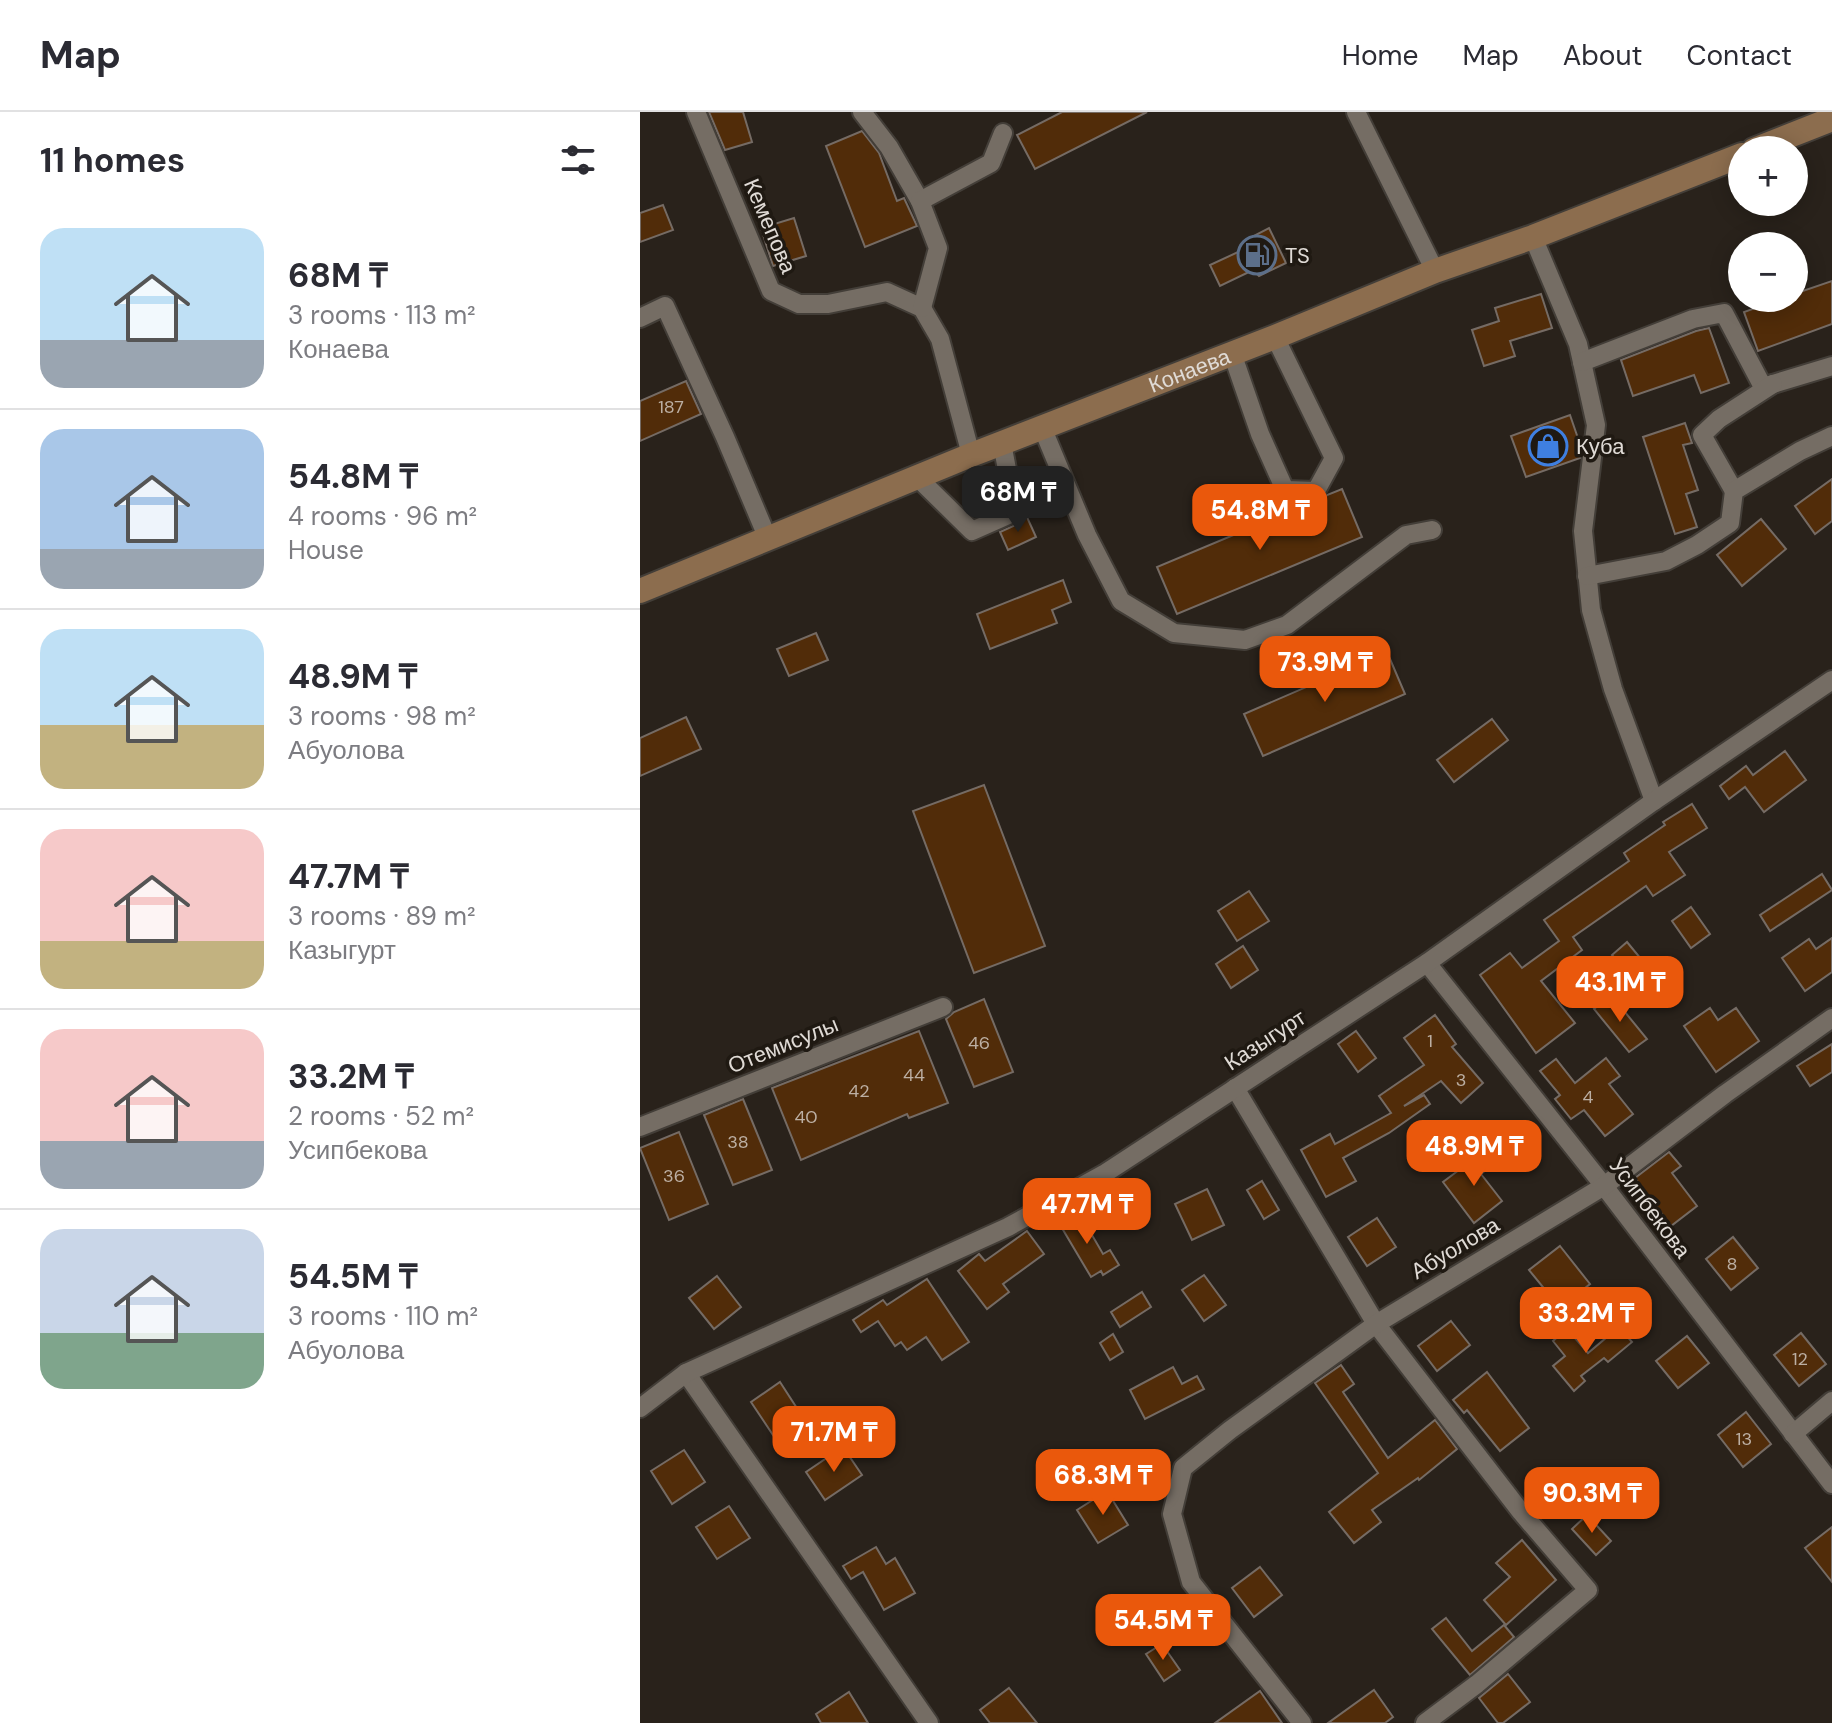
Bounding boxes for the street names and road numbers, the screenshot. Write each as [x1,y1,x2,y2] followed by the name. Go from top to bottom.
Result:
[737,174,803,278] street label: Кемепова
[1144,341,1235,399] street label: Конаева
[1219,1003,1311,1077] street label: Казыгурт
[723,1010,843,1080] street label: Отемисулы
[1603,1152,1698,1264] street label: Усипбекова
[1405,1210,1505,1286] street label: Абуолова

